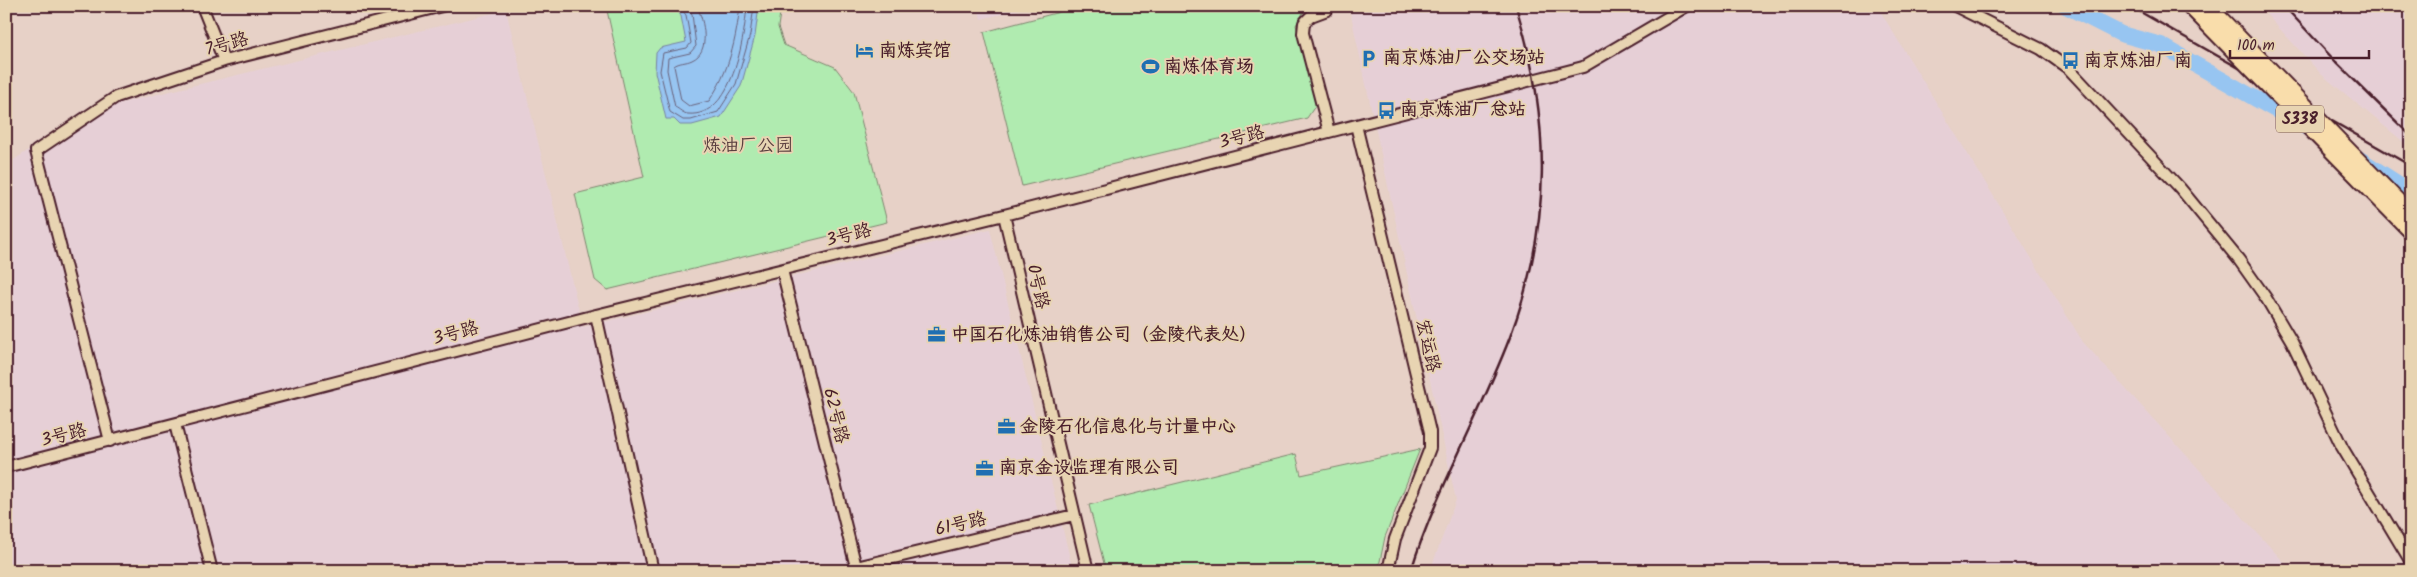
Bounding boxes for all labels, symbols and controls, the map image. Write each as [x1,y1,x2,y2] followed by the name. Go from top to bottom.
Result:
[202,25,252,65] street label: 7号路
[2230,28,2368,60] scale bar
[2237,34,2275,58] text: 100 m
[879,37,951,66] place label: 南炼宾馆
[855,41,875,61] hotel icon: 南炼宾馆
[1383,44,1545,73] place label: 南京炼油厂公交场站
[2084,47,2192,76] place label: 南京炼油厂南
[1359,48,1379,68] parking icon: 南京炼油厂公交场站
[2060,51,2080,71] bus stop icon: 南京炼油厂南
[1164,53,1254,82] place label: 南炼体育场
[1140,57,1160,77] sports icon: 南炼体育场
[1400,96,1526,125] place label: 南京炼油厂总站
[1376,100,1396,120] bus stop icon: 南京炼油厂总站
[2276,106,2324,132] road number: S338
[1216,118,1268,158] street label: 3号路
[703,132,793,161] park label: 炼油厂公园
[823,216,875,256] street label: 3号路
[1018,262,1056,312] street label: 0号路
[430,314,482,354] street label: 3号路
[1407,316,1447,376] street label: 宏运路
[951,321,1257,350] place label: 中国石化炼油销售公司（金陵代表处）
[927,325,947,345] office icon: 中国石化炼油销售公司（金陵代表处）
[814,385,856,447] street label: 62号路
[1020,413,1236,442] place label: 金陵石化信息化与计量中心
[38,416,90,456] street label: 3号路
[996,417,1016,437] office icon: 金陵石化信息化与计量中心
[999,454,1179,483] place label: 南京金设监理有限公司
[975,458,995,478] office icon: 南京金设监理有限公司
[933,505,989,545] street label: 61号路

